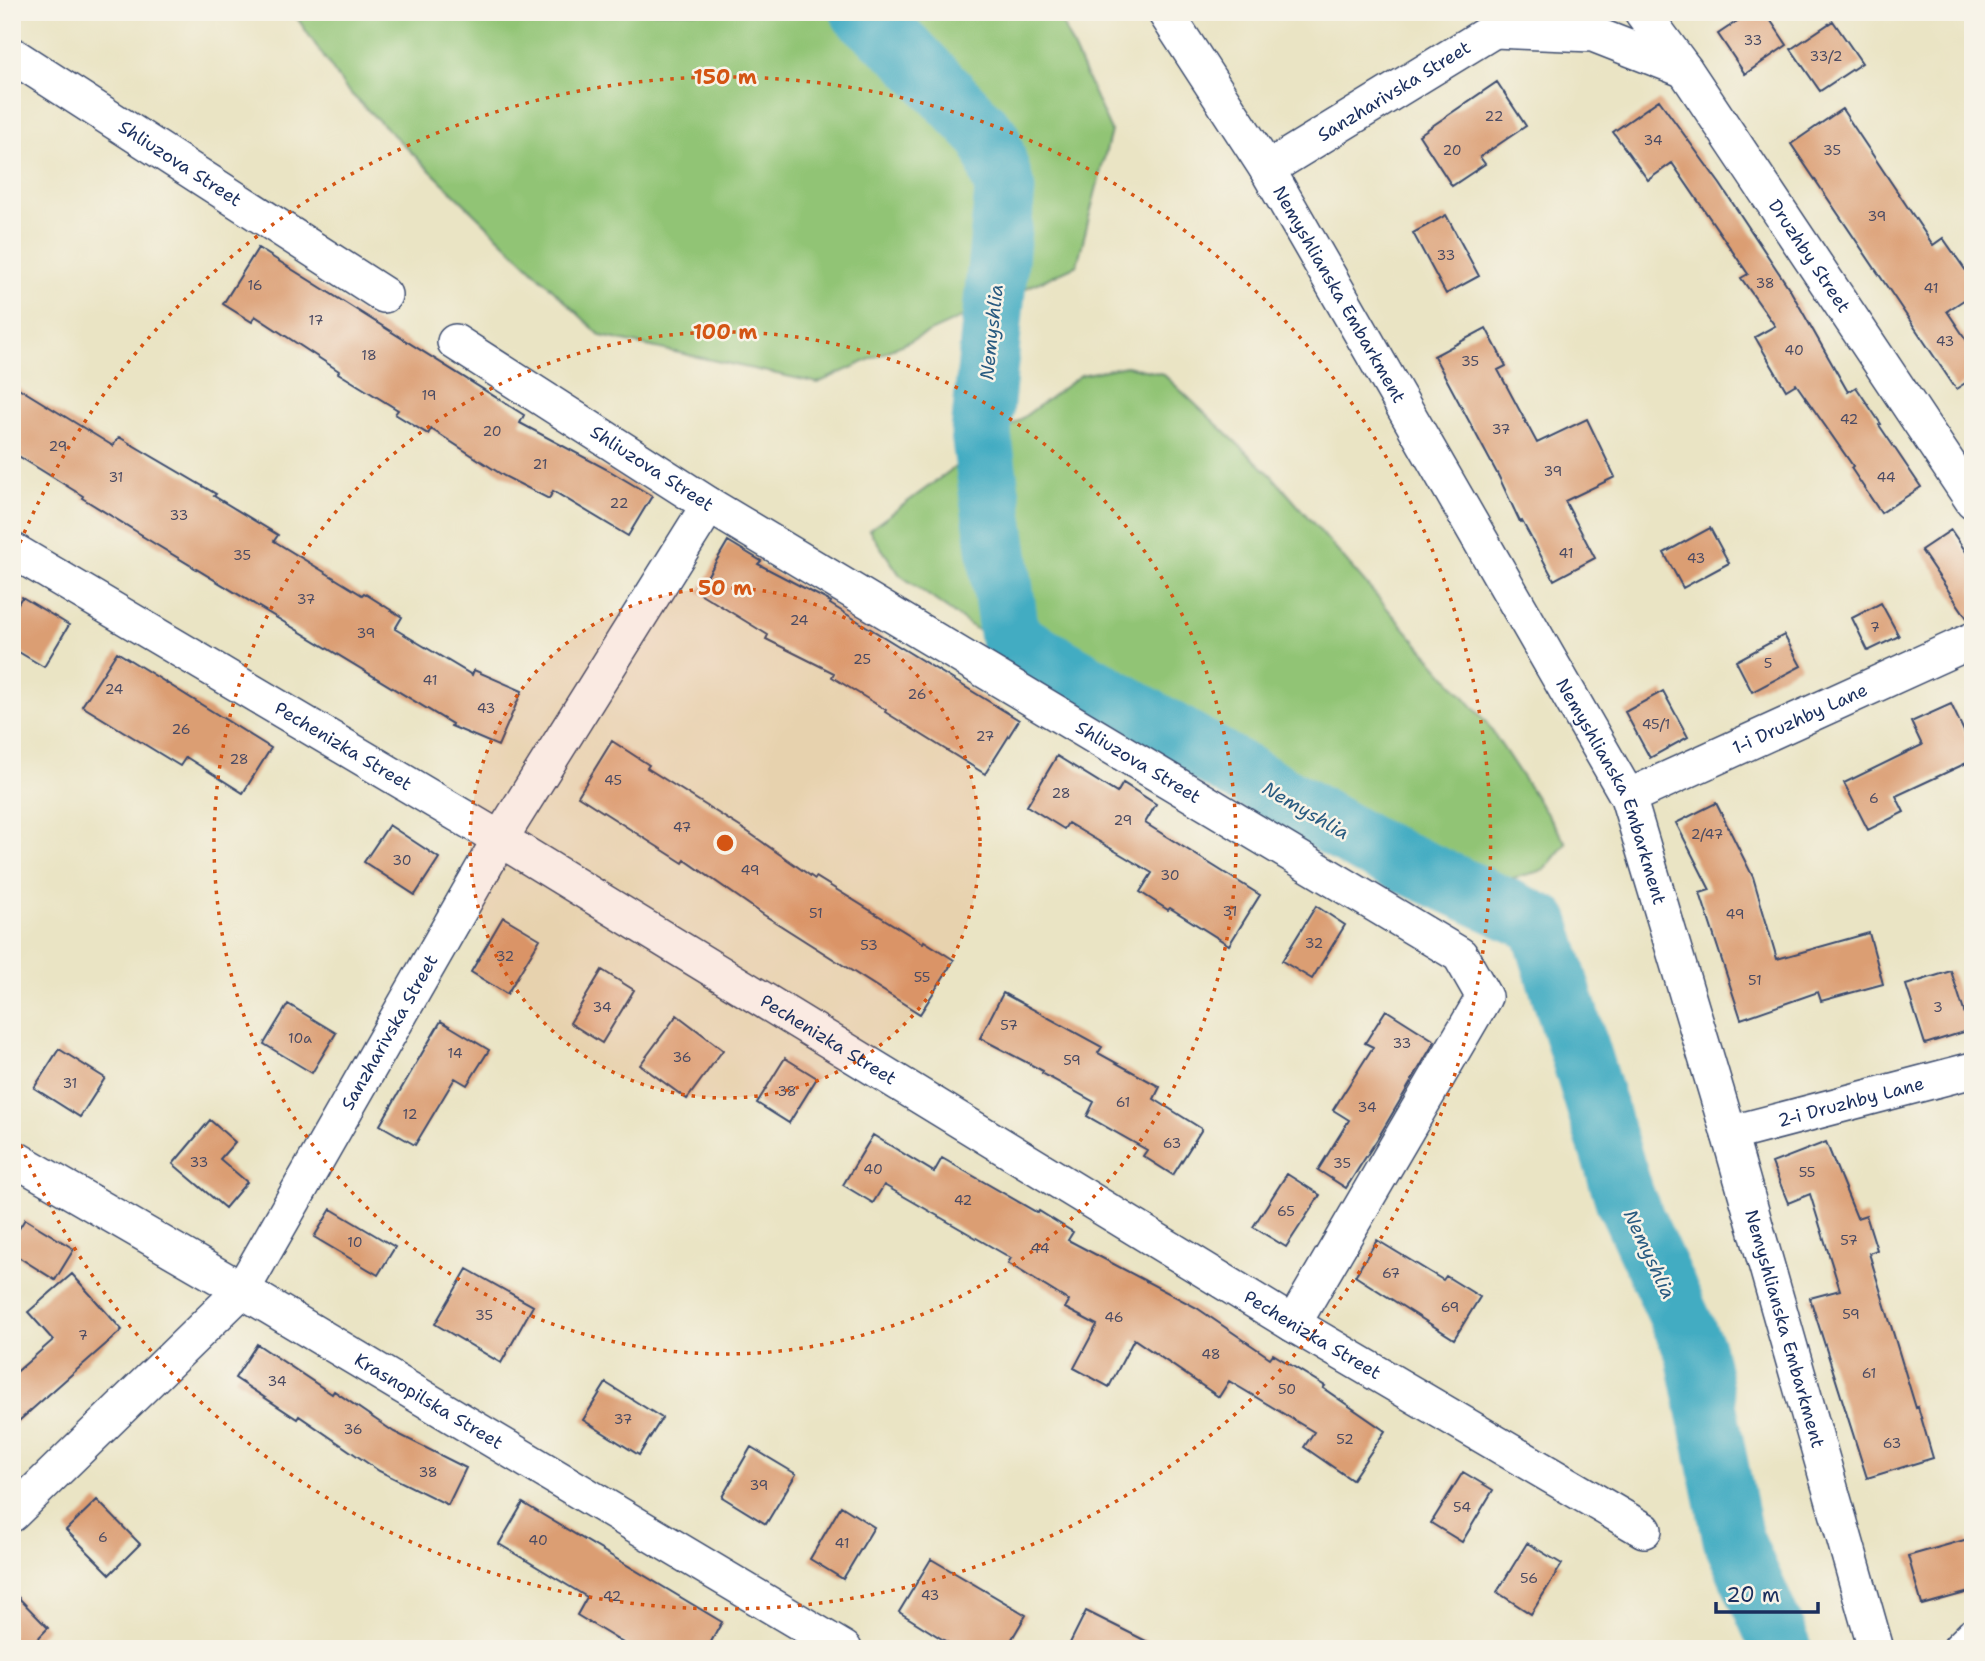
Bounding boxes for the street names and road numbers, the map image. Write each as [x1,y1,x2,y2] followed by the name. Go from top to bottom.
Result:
[1313,35,1475,147] street label: Sanzharivska Street
[114,115,246,212] street label: Shliuzova Street
[1267,182,1411,408] street label: Nemyshlianska Embarkment
[1763,195,1856,317] street label: Druzhby Street
[586,420,718,517] street label: Shliuzova Street
[1550,674,1672,908] street label: Nemyshlianska Embarkment
[1729,678,1871,760] street label: 1-i Druzhby Lane
[270,696,416,796] street label: Pechenizka Street
[1071,715,1205,809] street label: Shliuzova Street
[336,950,443,1114] street label: Sanzharivska Street
[756,989,901,1091] street label: Pechenizka Street
[1775,1071,1927,1133] street label: 2-i Druzhby Lane
[1739,1207,1830,1451] street label: Nemyshlianska Embarkment
[1239,1285,1385,1385] street label: Pechenizka Street
[350,1348,508,1455] street label: Krasnopilska Street

